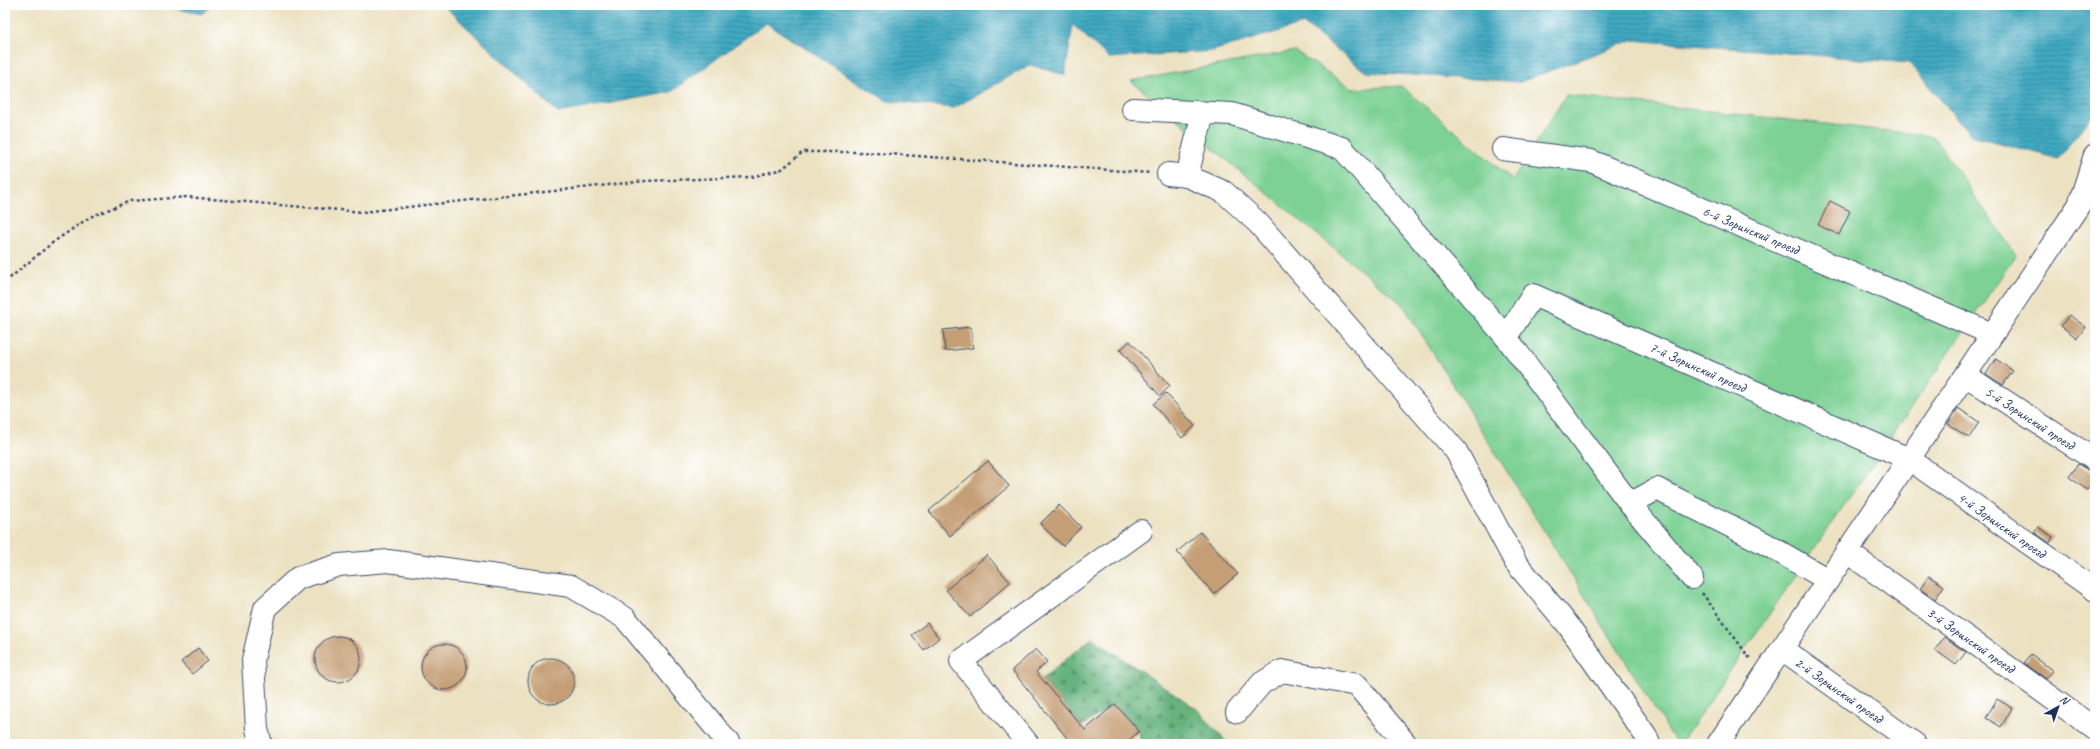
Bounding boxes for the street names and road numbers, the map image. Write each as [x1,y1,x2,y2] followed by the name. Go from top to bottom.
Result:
[1700,202,1804,259] street label: 6-й Зоринский проезд
[1647,339,1750,397] street label: 7-й Зоринский проезд
[1982,383,2079,455] street label: 5-й Зоринский проезд
[1955,489,2051,563] street label: 4-й Зоринский проезд
[1924,604,2020,678] street label: 3-й Зоринский проезд
[1792,654,1888,728] street label: 2-й Зоринский проезд

